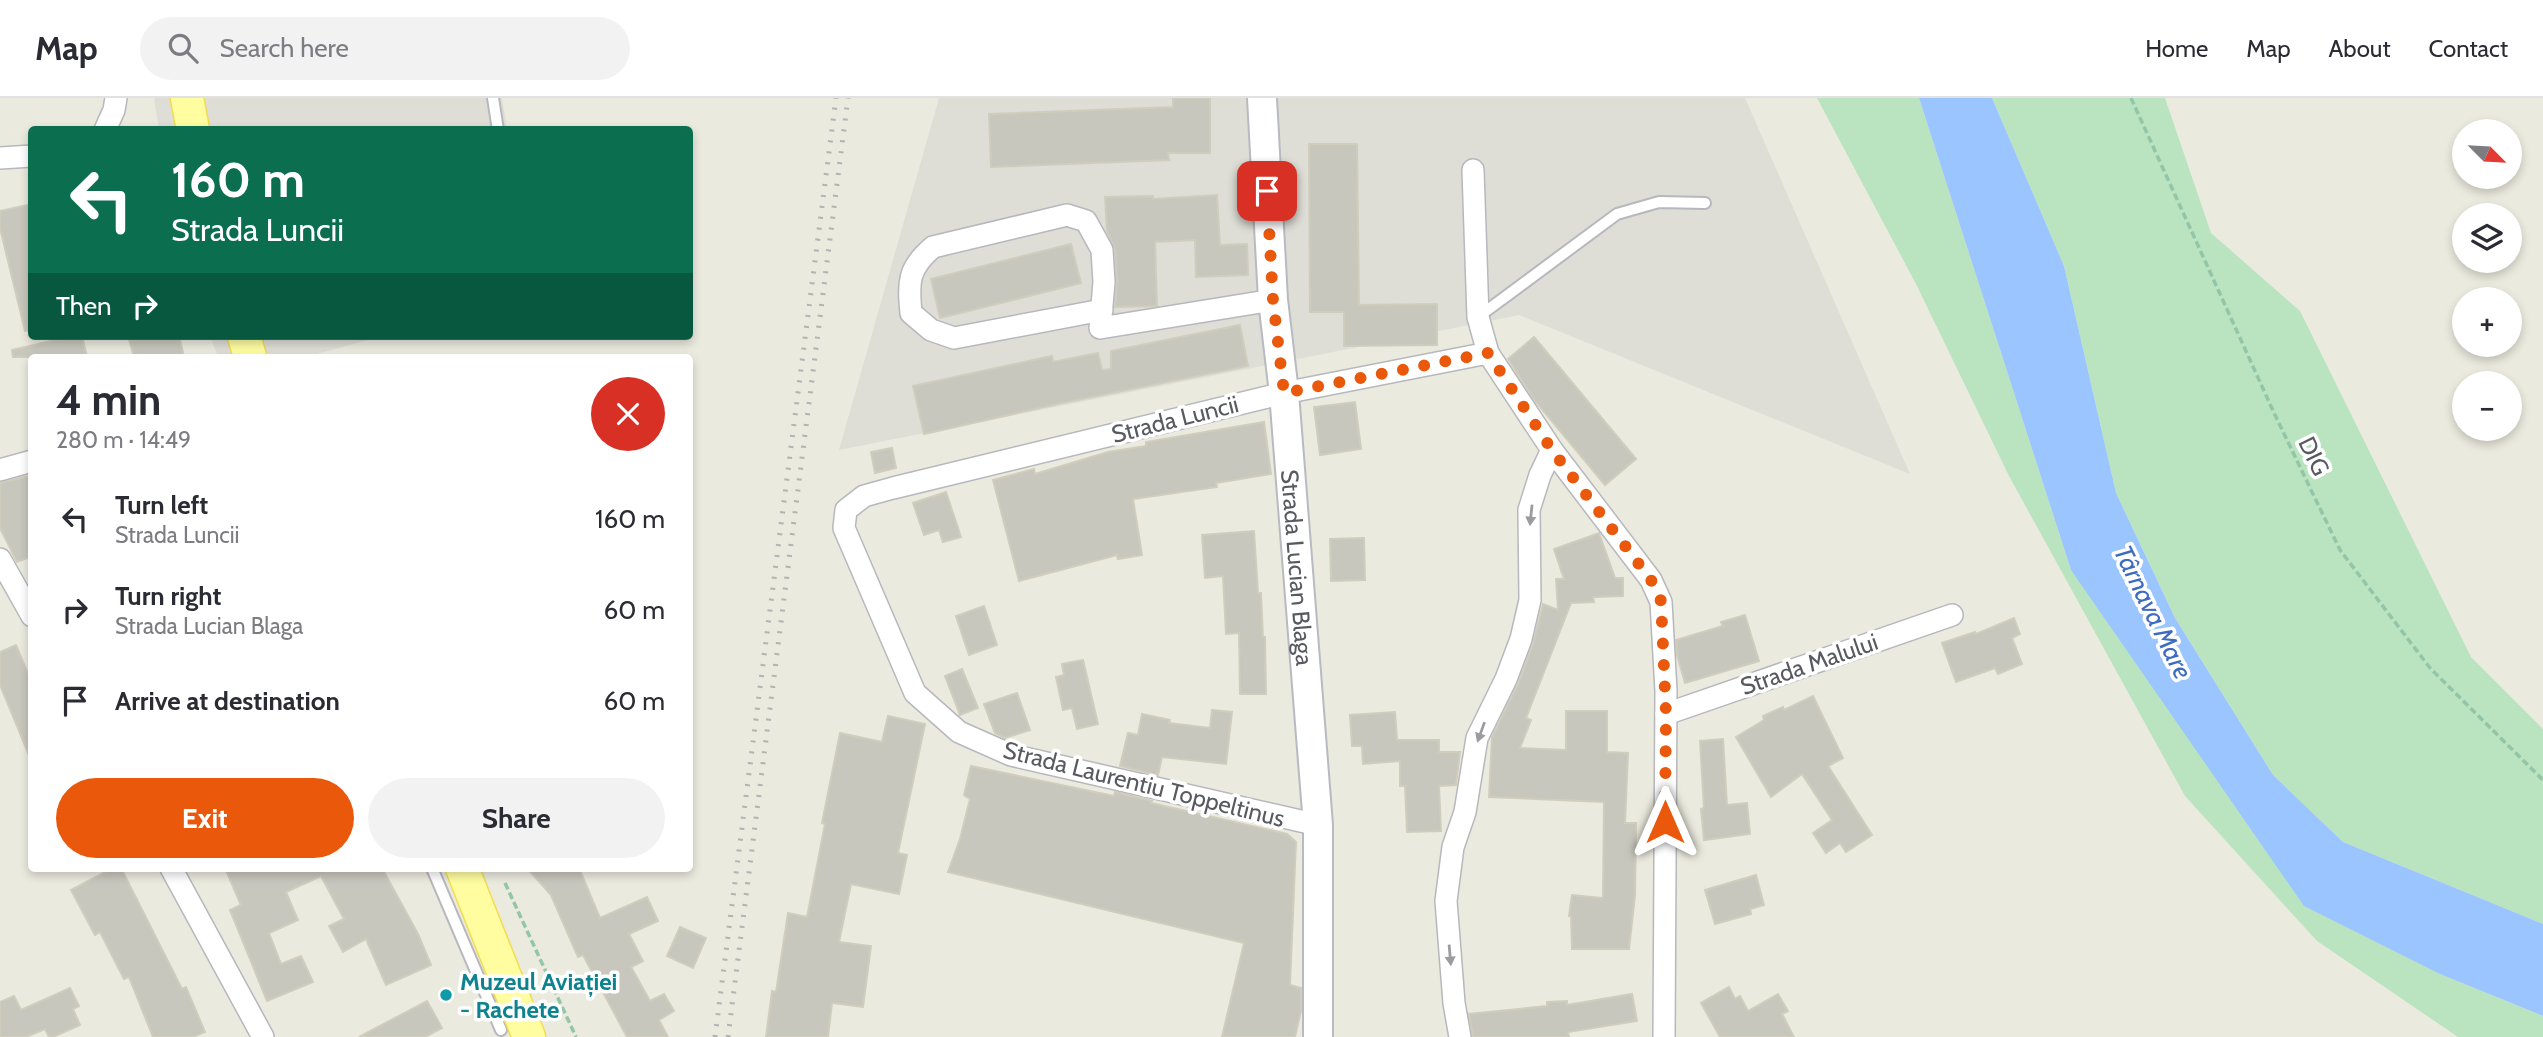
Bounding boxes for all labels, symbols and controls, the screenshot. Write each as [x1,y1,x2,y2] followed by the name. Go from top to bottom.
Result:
[140,17,630,80] search box
[35,28,98,68] text: Map
[164,29,202,67] icon: search
[220,32,349,64] text: Search here
[2145,34,2208,63] text: Home
[2246,34,2291,63] text: Map
[2329,34,2391,63] text: About
[2429,34,2508,63] text: Contact
[2452,119,2522,189] north arrow
[2452,119,2522,441] map controls
[171,150,305,209] text: 160 m
[56,154,147,245] icon: left
[1237,161,1297,221] pin
[1248,172,1286,210] icon: arrive
[2452,203,2522,273] button: layers
[171,210,344,249] text: Strada Luncii
[126,287,164,325] icon: right
[2452,287,2522,357] button: +
[56,290,112,322] text: Then
[2452,371,2522,441] button: −
[56,374,161,426] text: 4 min
[591,377,665,451] button: close
[1108,389,1242,449] street label: Strada Luncii
[56,426,191,454] text: 280 m · 14:49
[2292,432,2336,480] street label: DIG
[1276,468,1320,667] street label: Strada Lucian Blaga
[115,489,208,521] text: Turn left
[56,500,94,538] icon: left
[595,503,665,535] text: 160 m
[1525,504,1536,526] one-way arrow
[115,521,239,549] text: Strada Luncii
[2107,540,2199,684] water label: Târnava Mare
[115,580,221,612] text: Turn right
[56,591,94,629] icon: right
[603,594,665,626] text: 60 m
[115,612,303,640] text: Strada Lucian Blaga
[1737,627,1881,701] street label: Strada Malului
[56,682,94,720] icon: arrive
[115,685,340,717] text: Arrive at destination
[603,685,665,717] text: 60 m
[1475,722,1486,743] one-way arrow
[1000,735,1288,833] street label: Strada Laurentiu Toppeltinus
[56,778,354,858] button: Exit
[368,778,665,858] button: Share
[1628,785,1702,859] position arrow
[1445,945,1456,967] one-way arrow
[460,967,617,1024] place label: Muzeul Aviației - Rachete
[438,987,454,1003] marker: Muzeul Aviației - Rachete

